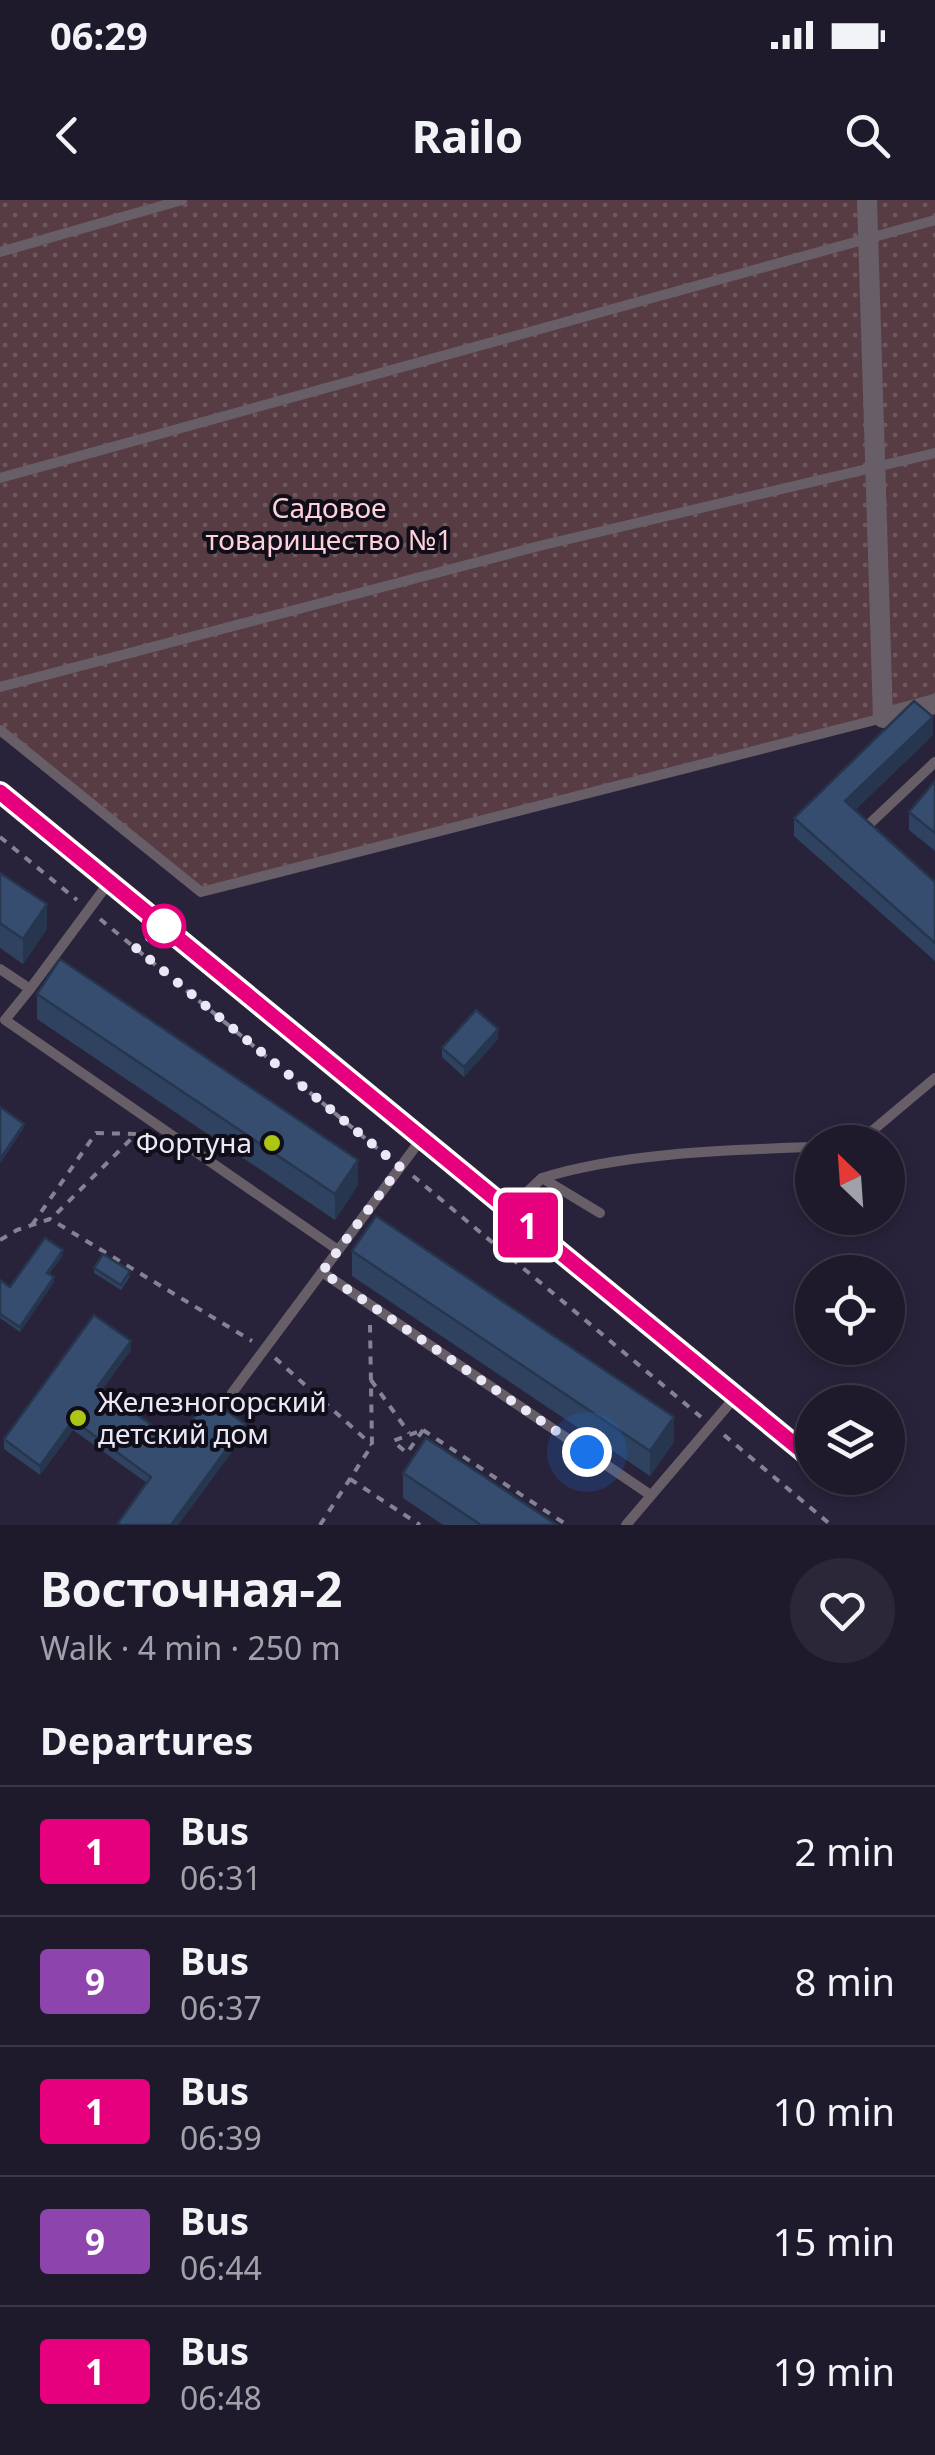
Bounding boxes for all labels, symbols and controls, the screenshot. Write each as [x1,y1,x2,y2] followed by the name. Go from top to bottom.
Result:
[50,9,148,61] text: 06:29
[412,105,523,166] text: Railo
[40,108,95,163] icon: back
[840,108,895,163] icon: search
[206,488,452,558] park label: Садовое товарищество №1
[143,905,185,947] unlabelled marker
[136,1123,252,1161] place label: Фортуна
[795,1125,905,1235] north arrow
[795,1125,905,1495] map controls
[261,1132,283,1154] marker: Фортуна
[496,1192,560,1258] line badge: 1
[518,1202,538,1249] text: 1
[795,1255,905,1365] button: locate
[98,1382,327,1452] place label: Железногорский детский дом
[795,1385,905,1495] button: layers
[67,1407,89,1429] marker: Железногорский детский дом
[562,1427,612,1477] your location
[40,1556,342,1621] text: Восточная-2
[790,1558,895,1663] button: heart
[40,1626,341,1669] text: Walk · 4 min · 250 m
[40,1714,253,1766] text: Departures
[180,1804,249,1856] text: Bus
[795,1825,895,1877] text: 2 min
[85,1828,105,1875] text: 1
[180,1856,262,1899] text: 06:31
[180,1934,249,1986] text: Bus
[795,1955,895,2007] text: 8 min
[85,1958,105,2005] text: 9
[180,1986,262,2029] text: 06:37
[180,2064,249,2116] text: Bus
[773,2085,895,2137] text: 10 min
[85,2088,105,2135] text: 1
[180,2116,262,2159] text: 06:39
[180,2194,249,2246] text: Bus
[773,2215,895,2267] text: 15 min
[85,2218,105,2265] text: 9
[180,2246,262,2289] text: 06:44
[180,2324,249,2376] text: Bus
[773,2345,895,2397] text: 19 min
[85,2348,105,2395] text: 1
[180,2376,262,2419] text: 06:48

